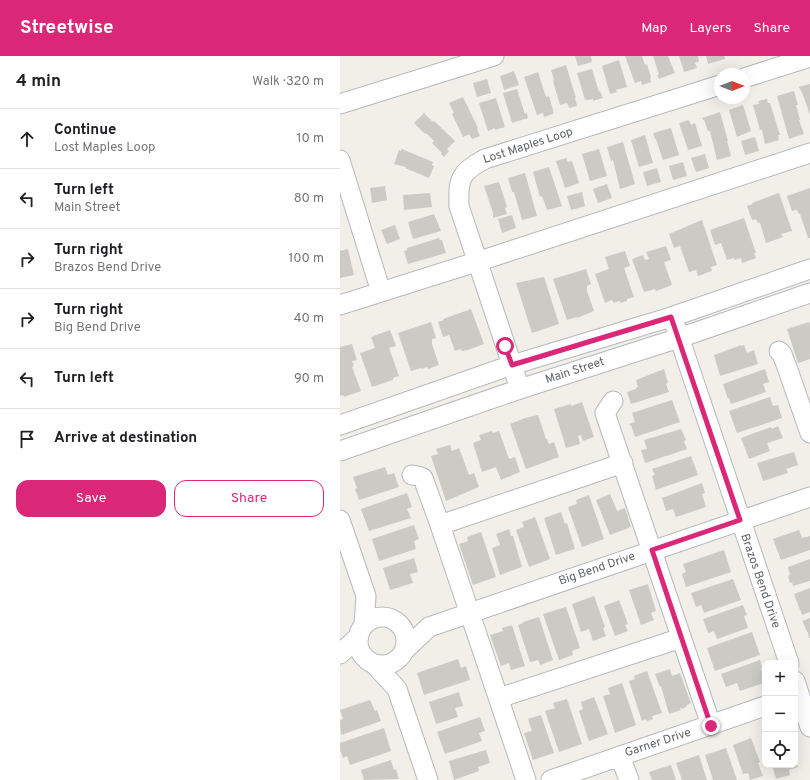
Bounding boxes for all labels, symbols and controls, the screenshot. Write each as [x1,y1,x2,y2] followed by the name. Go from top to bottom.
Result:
[20,16,113,40] text: Streetwise
[641,20,667,37] text: Map
[689,20,731,37] text: Layers
[753,20,790,37] text: Share
[714,68,750,104] north arrow
[16,71,61,93] text: 4 min
[252,74,324,90] text: Walk · 320 m
[54,121,116,140] text: Continue
[481,124,575,168] street label: Lost Maples Loop
[16,128,38,150] icon: ahead
[297,131,324,147] text: 10 m
[54,140,155,156] text: Lost Maples Loop
[54,181,114,200] text: Turn left
[16,188,38,210] icon: left
[294,191,324,207] text: 80 m
[54,200,120,216] text: Main Street
[54,241,123,260] text: Turn right
[16,248,38,270] icon: right
[288,251,324,267] text: 100 m
[54,260,161,276] text: Brazos Bend Drive
[54,301,123,320] text: Turn right
[16,308,38,330] icon: right
[294,311,324,327] text: 40 m
[54,320,141,336] text: Big Bend Drive
[496,337,514,355] route start
[543,354,607,388] street label: Main Street
[16,368,38,390] icon: left
[54,369,114,388] text: Turn left
[294,371,324,387] text: 90 m
[16,428,38,450] icon: arrive
[54,429,197,448] text: Arrive at destination
[16,480,166,517] button: Save
[174,480,324,517] button: Share
[736,532,784,630] street label: Brazos Bend Drive
[557,548,637,590] street label: Big Bend Drive
[762,660,798,768] map controls
[762,660,798,696] button: +
[762,696,798,732] button: −
[702,717,720,735] route end
[623,725,693,761] street label: Garner Drive
[762,732,798,768] button: locate

